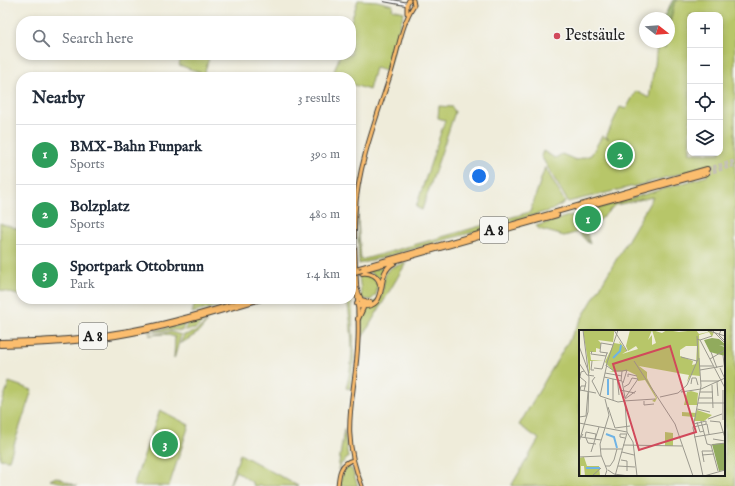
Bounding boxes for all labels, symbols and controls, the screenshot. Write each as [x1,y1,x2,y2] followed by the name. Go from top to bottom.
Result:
[639,12,675,48] north arrow
[687,12,723,156] map controls
[687,12,723,48] button: +
[16,16,356,60] search box
[565,26,625,46] place label: Pestsäule
[30,27,52,49] icon: search
[62,29,133,48] text: Search here
[552,31,562,41] marker: Pestsäule
[687,48,723,84] button: −
[687,84,723,120] button: locate
[32,88,85,109] text: Nearby
[298,90,340,107] text: 3 results
[687,120,723,156] button: layers
[70,137,202,156] text: BMX-Bahn Funpark
[607,140,633,170] pin: 2
[43,146,47,163] text: 1
[310,146,340,163] text: 390 m
[70,156,105,173] text: Sports
[469,166,489,186] your location
[70,197,130,216] text: Bolzplatz
[575,204,601,234] pin: 1
[42,206,48,223] text: 2
[309,206,340,223] text: 480 m
[70,216,105,233] text: Sports
[480,217,508,243] road number: A 8
[70,257,204,276] text: Sportpark Ottobrunn
[43,266,47,283] text: 3
[306,266,340,283] text: 1.4 km
[70,276,95,293] text: Park
[79,323,107,349] road number: A 8
[579,330,725,476] inset map
[152,429,178,459] pin: 3

